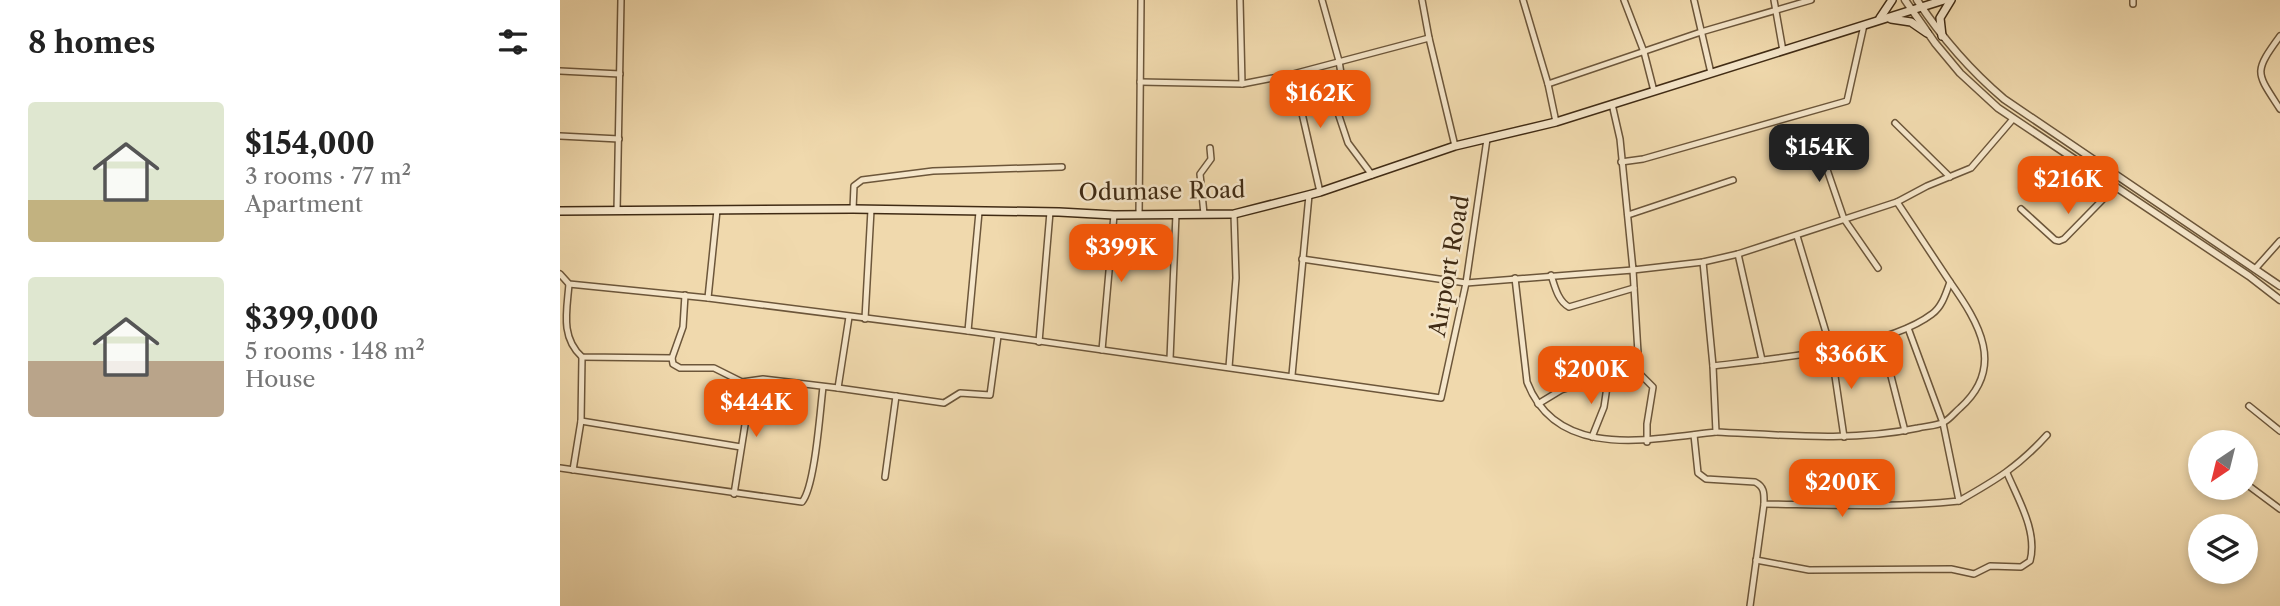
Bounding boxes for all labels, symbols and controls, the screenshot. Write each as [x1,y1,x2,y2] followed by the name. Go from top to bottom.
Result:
[494,23,532,61] icon: filters
[28,24,155,61] text: 8 homes
[1271,71,1369,130] pin: $162K
[1286,79,1354,107] text: $162K
[1770,124,1868,184] pin: $154K
[245,125,375,162] text: $154,000
[84,130,168,214] icon: home
[1785,133,1853,161] text: $154K
[2019,156,2117,216] pin: $216K
[245,162,411,190] text: 3 rooms · 77 m²
[2034,165,2102,193] text: $216K
[1078,176,1246,206] street label: Odumase Road
[245,190,363,218] text: Apartment
[1423,193,1475,340] street label: Airport Road
[1072,224,1170,284] pin: $399K
[1085,233,1157,261] text: $399K
[245,300,379,337] text: $399,000
[84,305,168,389] icon: home
[1802,332,1900,391] pin: $366K
[245,337,425,365] text: 5 rooms · 148 m²
[1815,340,1887,368] text: $366K
[1542,346,1640,406] pin: $200K
[1554,355,1628,383] text: $200K
[245,365,315,393] text: House
[707,380,805,439] pin: $444K
[720,388,792,416] text: $444K
[2188,430,2258,500] north arrow
[2188,430,2258,584] map controls
[1793,460,1891,519] pin: $200K
[1805,468,1879,496] text: $200K
[2188,514,2258,584] button: layers

